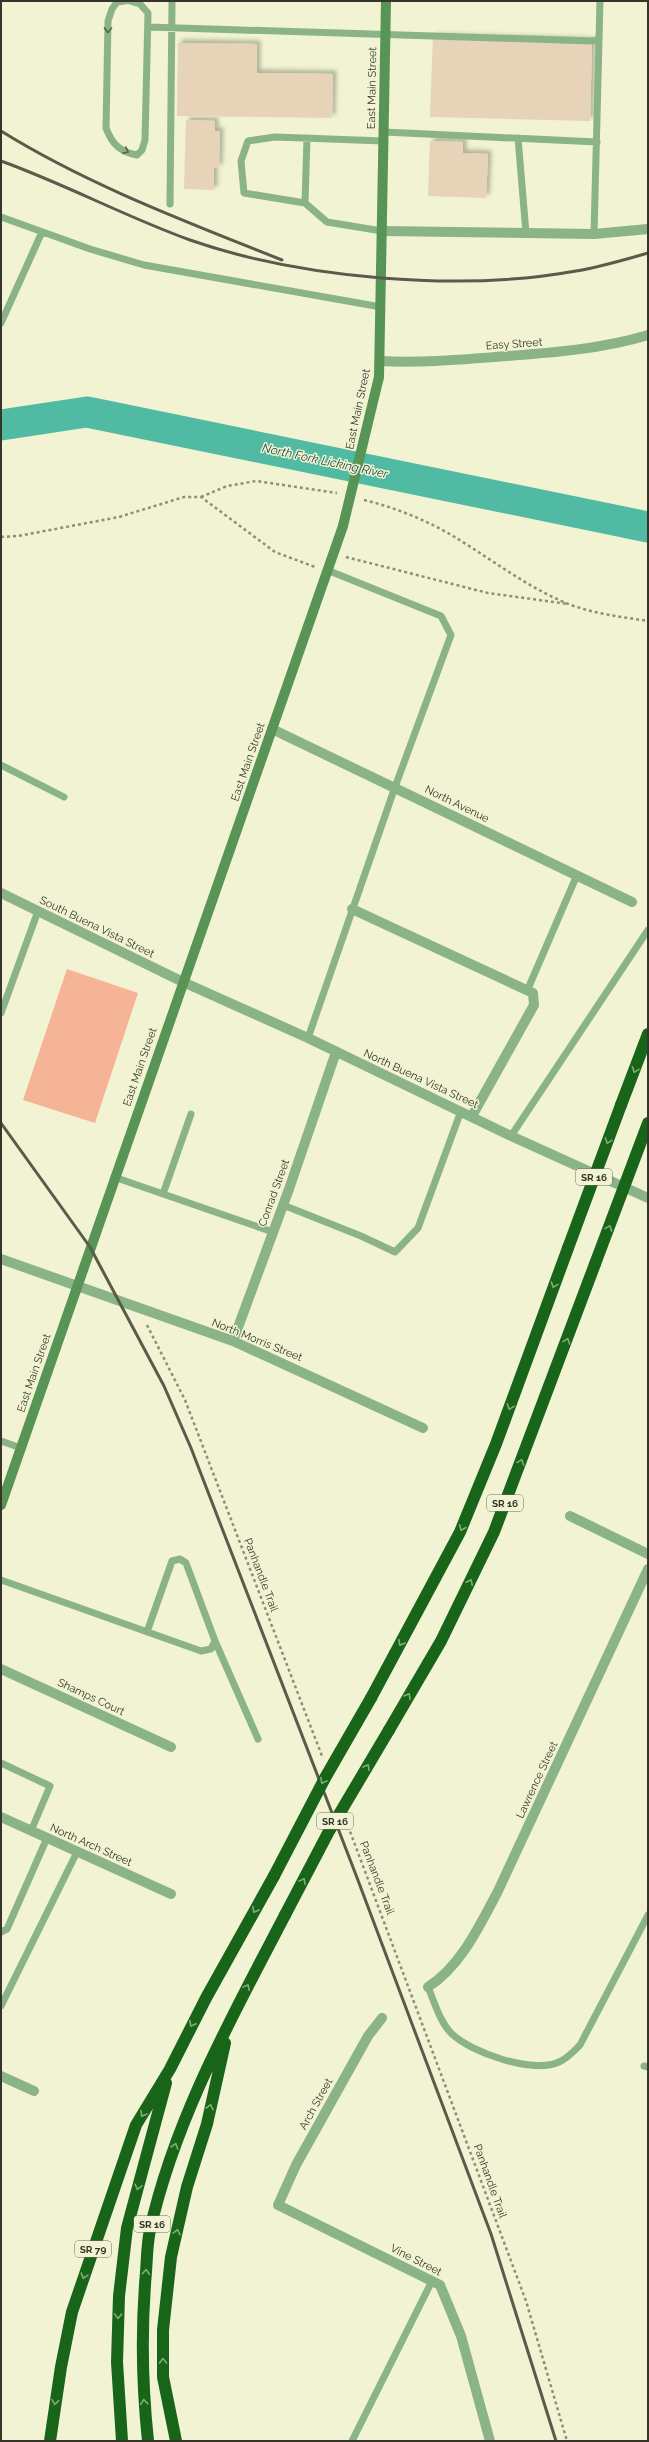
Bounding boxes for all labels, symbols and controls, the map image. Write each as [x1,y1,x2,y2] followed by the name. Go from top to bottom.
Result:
[104,27,112,33] one-way arrow
[365,47,379,129] street label: East Main Street
[121,146,129,154] one-way arrow
[485,336,543,352] street label: Easy Street
[343,367,373,451] street label: East Main Street
[261,441,390,481] water label: North Fork Licking River
[228,721,268,803] street label: East Main Street
[423,783,492,825] street label: North Avenue
[38,894,157,961] street label: South Buena Vista Street
[120,1026,160,1108] street label: East Main Street
[362,1047,481,1111] street label: North Buena Vista Street
[631,1066,639,1073] one-way arrow
[604,1138,612,1145] one-way arrow
[256,1157,292,1228] street label: Conrad Street
[576,1169,612,1185] road number: SR 16
[604,1224,613,1231] one-way arrow
[551,1281,559,1288] one-way arrow
[210,1316,304,1364] street label: North Morris Street
[14,1332,54,1414] street label: East Main Street
[562,1337,571,1344] one-way arrow
[506,1403,514,1410] one-way arrow
[517,1459,525,1466] one-way arrow
[487,1495,523,1511] road number: SR 16
[459,1523,467,1531] one-way arrow
[241,1536,281,1614] street label: Panhandle Trail
[465,1578,473,1586] one-way arrow
[399,1639,406,1646] one-way arrow
[55,1676,127,1718] street label: Shamps Court
[404,1693,411,1700] one-way arrow
[513,1739,561,1821] street label: Lawrence Street
[362,1764,369,1771] one-way arrow
[321,1777,328,1784] one-way arrow
[317,1813,353,1829] road number: SR 16
[48,1821,134,1869] street label: North Arch Street
[357,1839,397,1917] street label: Panhandle Trail
[298,1877,306,1885] one-way arrow
[252,1906,260,1913] one-way arrow
[243,1984,250,1991] one-way arrow
[190,2020,197,2027] one-way arrow
[297,2076,336,2132] street label: Arch Street
[206,2104,214,2110] one-way arrow
[140,2110,147,2117] one-way arrow
[471,2142,509,2220] street label: Panhandle Trail
[170,2143,179,2150] one-way arrow
[134,2184,143,2191] one-way arrow
[134,2216,170,2232] road number: SR 16
[172,2229,180,2235] one-way arrow
[75,2241,111,2257] road number: SR 79
[388,2241,444,2279] street label: Vine Street
[141,2269,150,2275] one-way arrow
[80,2272,89,2279] one-way arrow
[114,2313,123,2319] one-way arrow
[159,2358,167,2364] one-way arrow
[51,2399,60,2405] one-way arrow
[140,2399,149,2405] one-way arrow

